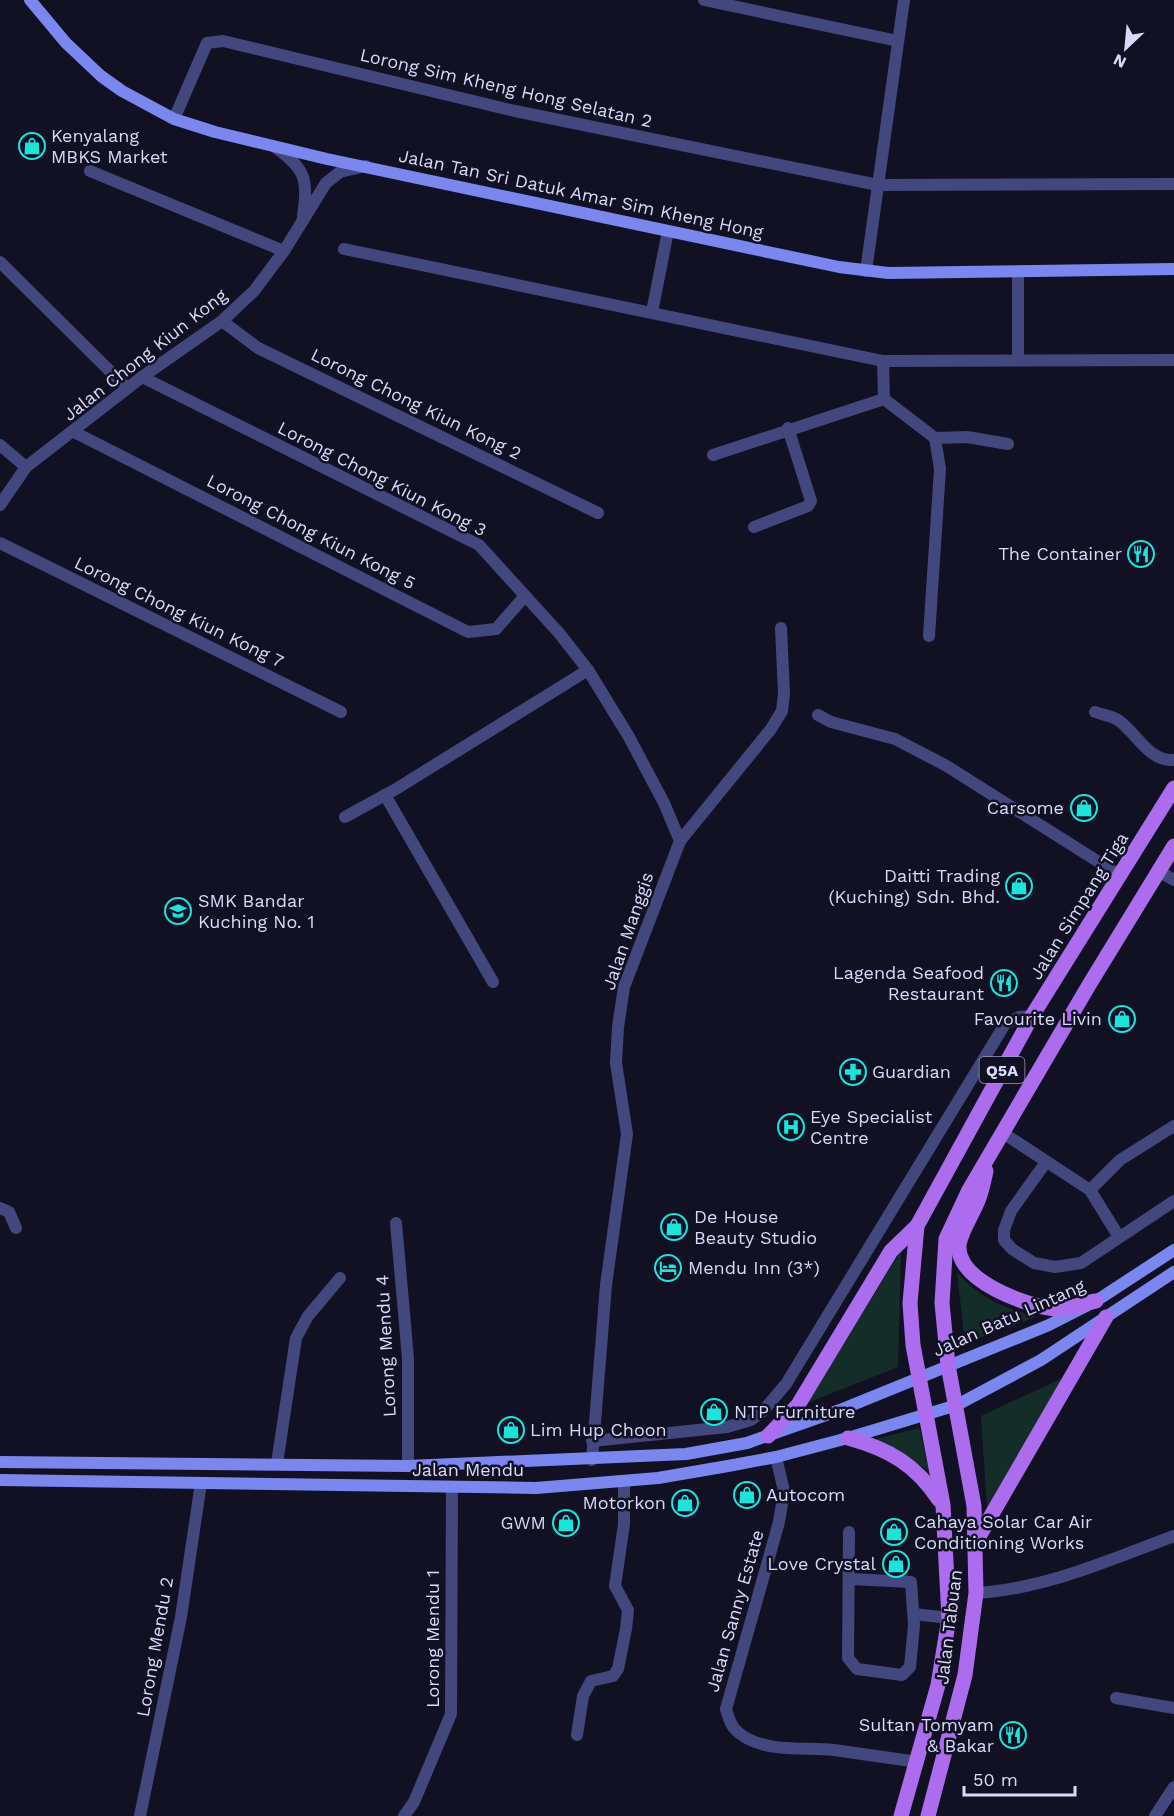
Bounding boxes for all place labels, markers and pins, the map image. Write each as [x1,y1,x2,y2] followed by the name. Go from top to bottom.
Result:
[51,125,168,167] place label: Kenyalang MBKS Market
[17,131,47,161] shop icon: Kenyalang MBKS Market
[1126,539,1156,569] restaurant icon: The Container
[998,543,1122,564] place label: The Container
[1069,793,1099,823] shop icon: Carsome
[987,797,1064,818] place label: Carsome
[828,865,1000,907] place label: Daitti Trading (Kuching) Sdn. Bhd.
[1004,871,1034,901] shop icon: Daitti Trading (Kuching) Sdn. Bhd.
[198,890,314,932] place label: SMK Bandar Kuching No. 1
[163,896,193,926] school or university icon: SMK Bandar Kuching No. 1
[833,962,984,1004] place label: Lagenda Seafood Restaurant
[989,968,1019,998] restaurant icon: Lagenda Seafood Restaurant
[1107,1004,1137,1034] shop icon: Favourite Livin
[974,1008,1102,1029] place label: Favourite Livin
[838,1057,868,1087] pharmacy icon: Guardian
[872,1061,951,1082] place label: Guardian
[810,1106,933,1148] place label: Eye Specialist Centre
[776,1112,806,1142] hospital icon: Eye Specialist Centre
[694,1206,817,1248] place label: De House Beauty Studio
[659,1212,689,1242] shop icon: De House Beauty Studio
[653,1253,683,1283] hotel icon: Mendu Inn (3*)
[688,1257,820,1278] place label: Mendu Inn (3*)
[699,1397,729,1427] shop icon: NTP Furniture
[734,1401,855,1422] place label: NTP Furniture
[496,1415,526,1445] shop icon: Lim Hup Choon
[530,1419,667,1440] place label: Lim Hup Choon
[732,1480,762,1510] shop icon: Autocom
[766,1484,845,1505] place label: Autocom
[670,1488,700,1518] shop icon: Motorkon
[583,1492,666,1513] place label: Motorkon
[551,1508,581,1538] shop icon: GWM
[914,1511,1092,1553] place label: Cahaya Solar Car Air Conditioning Works
[500,1512,546,1533] place label: GWM
[879,1517,909,1547] shop icon: Cahaya Solar Car Air Conditioning Works
[881,1549,911,1579] shop icon: Love Crystal
[767,1553,876,1574] place label: Love Crystal
[859,1714,994,1756] place label: Sultan Tomyam & Bakar
[998,1720,1028,1750] restaurant icon: Sultan Tomyam & Bakar

